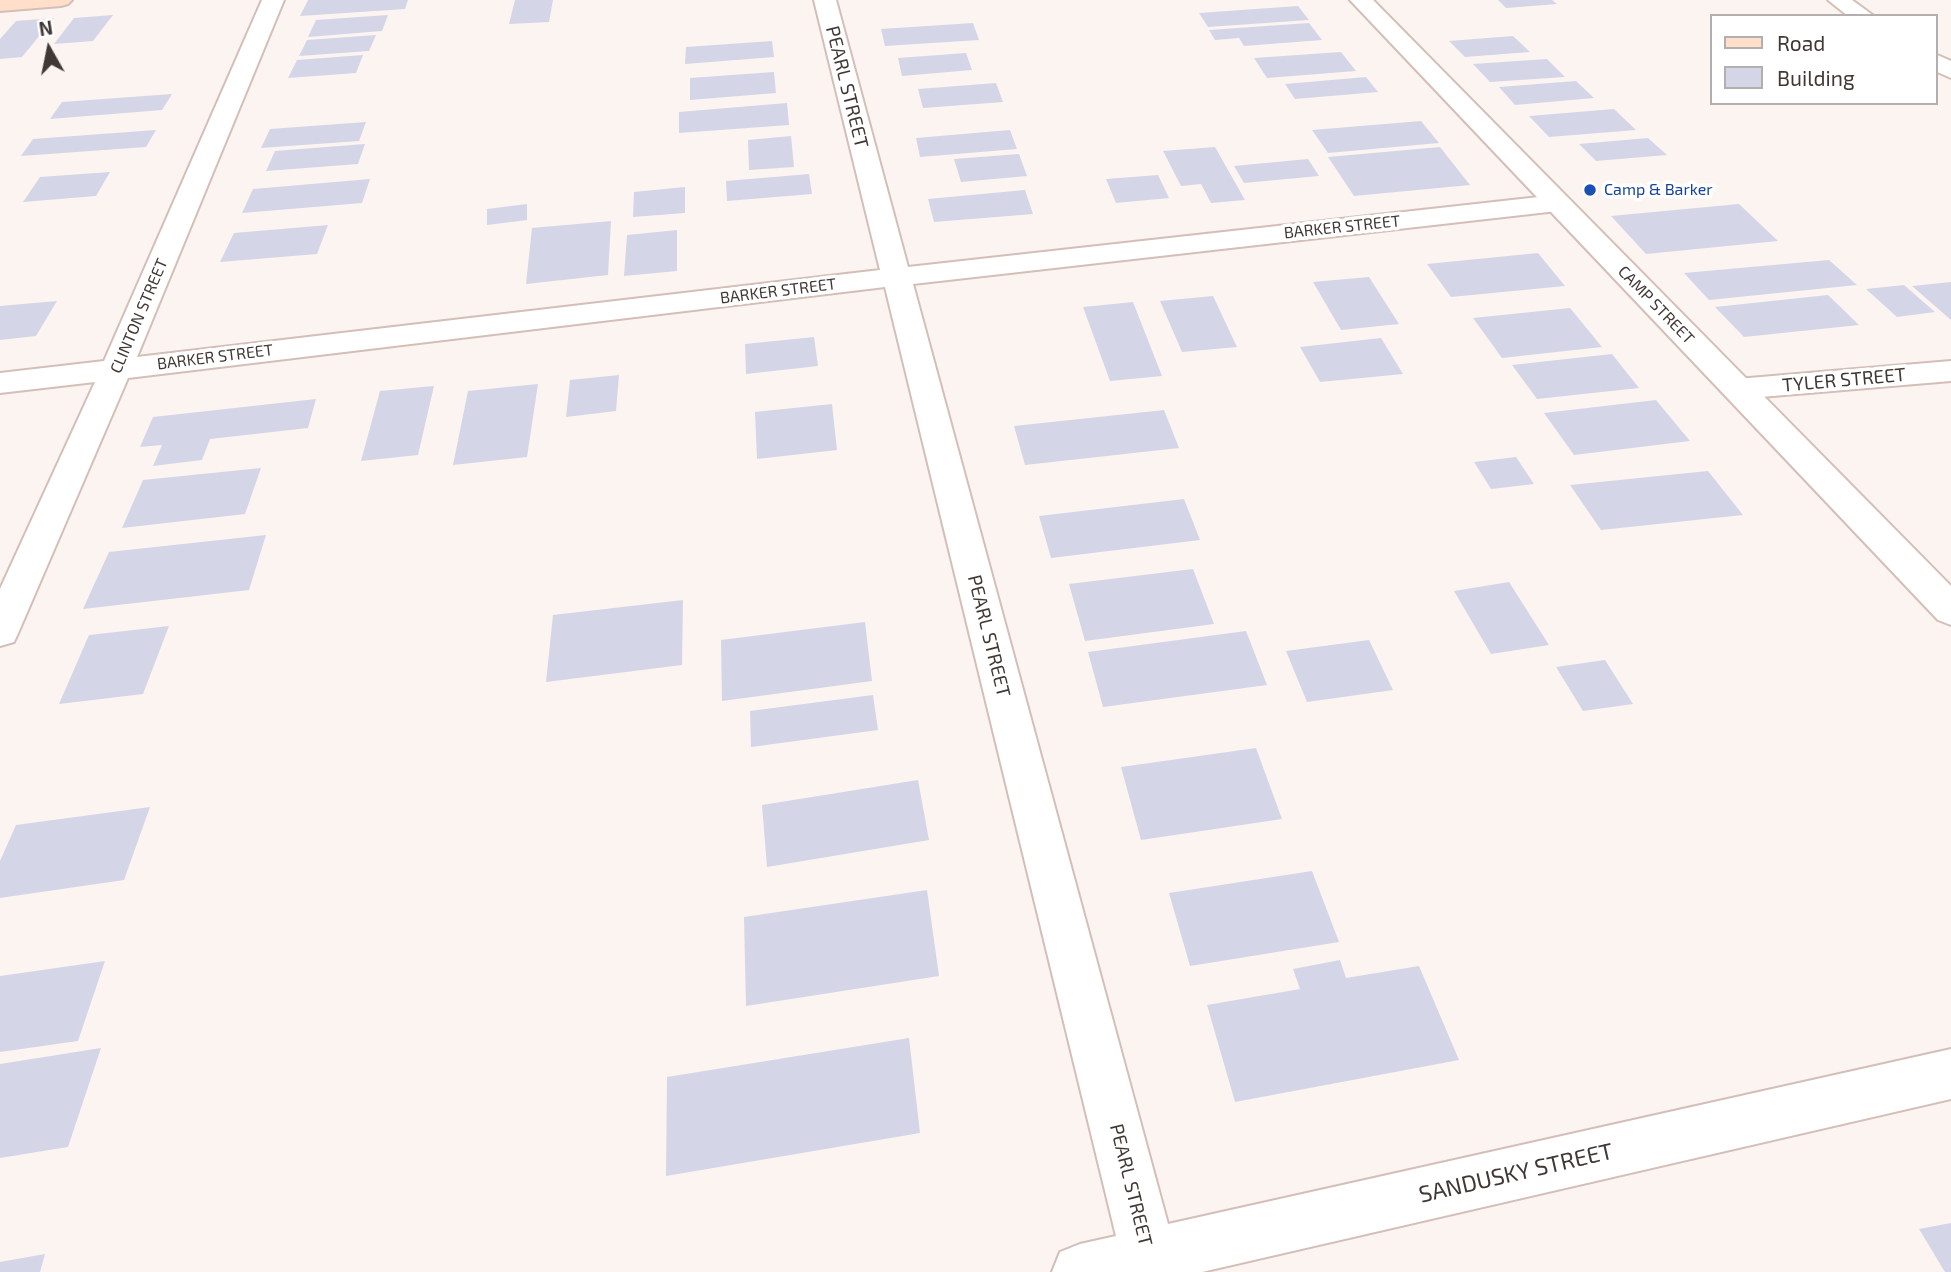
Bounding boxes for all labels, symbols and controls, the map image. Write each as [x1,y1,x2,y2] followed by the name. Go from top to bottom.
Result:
[14,14,84,84] north arrow
[1710,14,1937,105] legend
[37,15,54,40] text: N
[821,24,873,150] street label: PEARL STREET
[1777,30,1825,55] text: Road
[1777,65,1855,90] text: Building
[1604,180,1713,200] place label: Camp & Barker
[1582,182,1598,198] marker: Camp & Barker
[1283,211,1401,243] street label: BARKER STREET
[106,256,172,376] street label: CLINTON STREET
[1614,262,1698,348] street label: CAMP STREET
[719,274,837,308] street label: BARKER STREET
[156,340,274,374] street label: BARKER STREET
[1781,363,1907,397] street label: TYLER STREET
[963,573,1015,699] street label: PEARL STREET
[1105,1122,1157,1248] street label: PEARL STREET
[1416,1137,1616,1209] street label: SANDUSKY STREET

